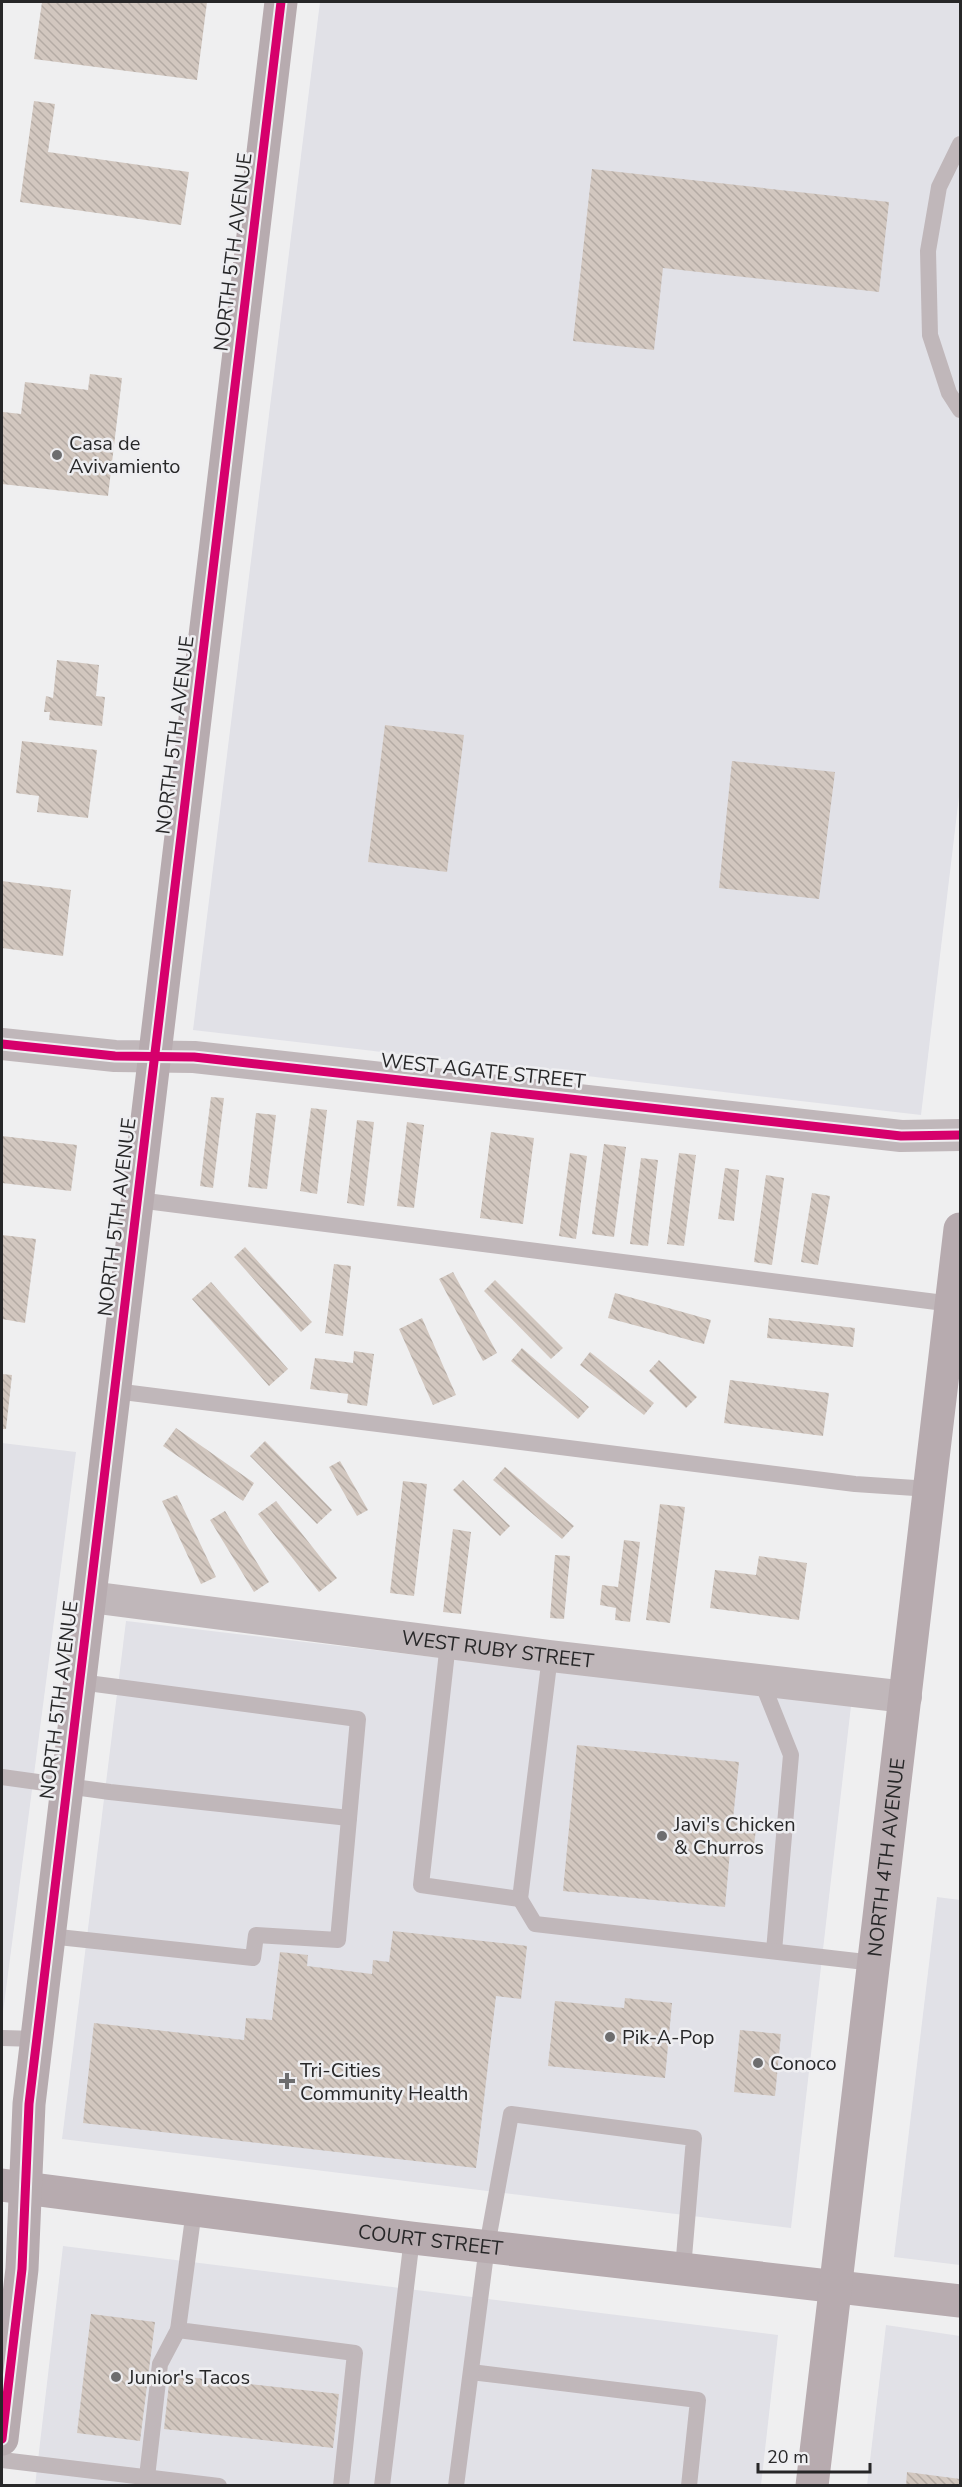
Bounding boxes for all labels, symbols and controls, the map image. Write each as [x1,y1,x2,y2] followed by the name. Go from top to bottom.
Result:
[207,151,259,353] street label: NORTH 5TH AVENUE
[69,430,180,480] place label: Casa de Avivamiento
[50,448,64,462] marker: Casa de Avivamiento
[149,634,201,836] street label: NORTH 5TH AVENUE
[379,1047,587,1095] street label: WEST AGATE STREET
[91,1116,143,1318] street label: NORTH 5TH AVENUE
[33,1599,85,1801] street label: NORTH 5TH AVENUE
[400,1624,595,1674] street label: WEST RUBY STREET
[861,1756,911,1958] street label: NORTH 4TH AVENUE
[673,1811,796,1861] place label: Javi's Chicken & Churros
[655,1829,669,1843] marker: Javi's Chicken & Churros
[622,2024,715,2051] place label: Pik-A-Pop
[603,2030,617,2044] marker: Pik-A-Pop
[770,2050,837,2077] place label: Conoco
[751,2056,765,2070] marker: Conoco
[300,2057,468,2107] place label: Tri-Cities Community Health
[278,2072,296,2090] marker: Tri-Cities Community Health
[356,2218,504,2262] street label: COURT STREET
[127,2364,250,2391] place label: Junior's Tacos
[109,2370,123,2384] marker: Junior's Tacos
[758,2436,870,2474] scale bar
[767,2445,809,2469] text: 20 m

